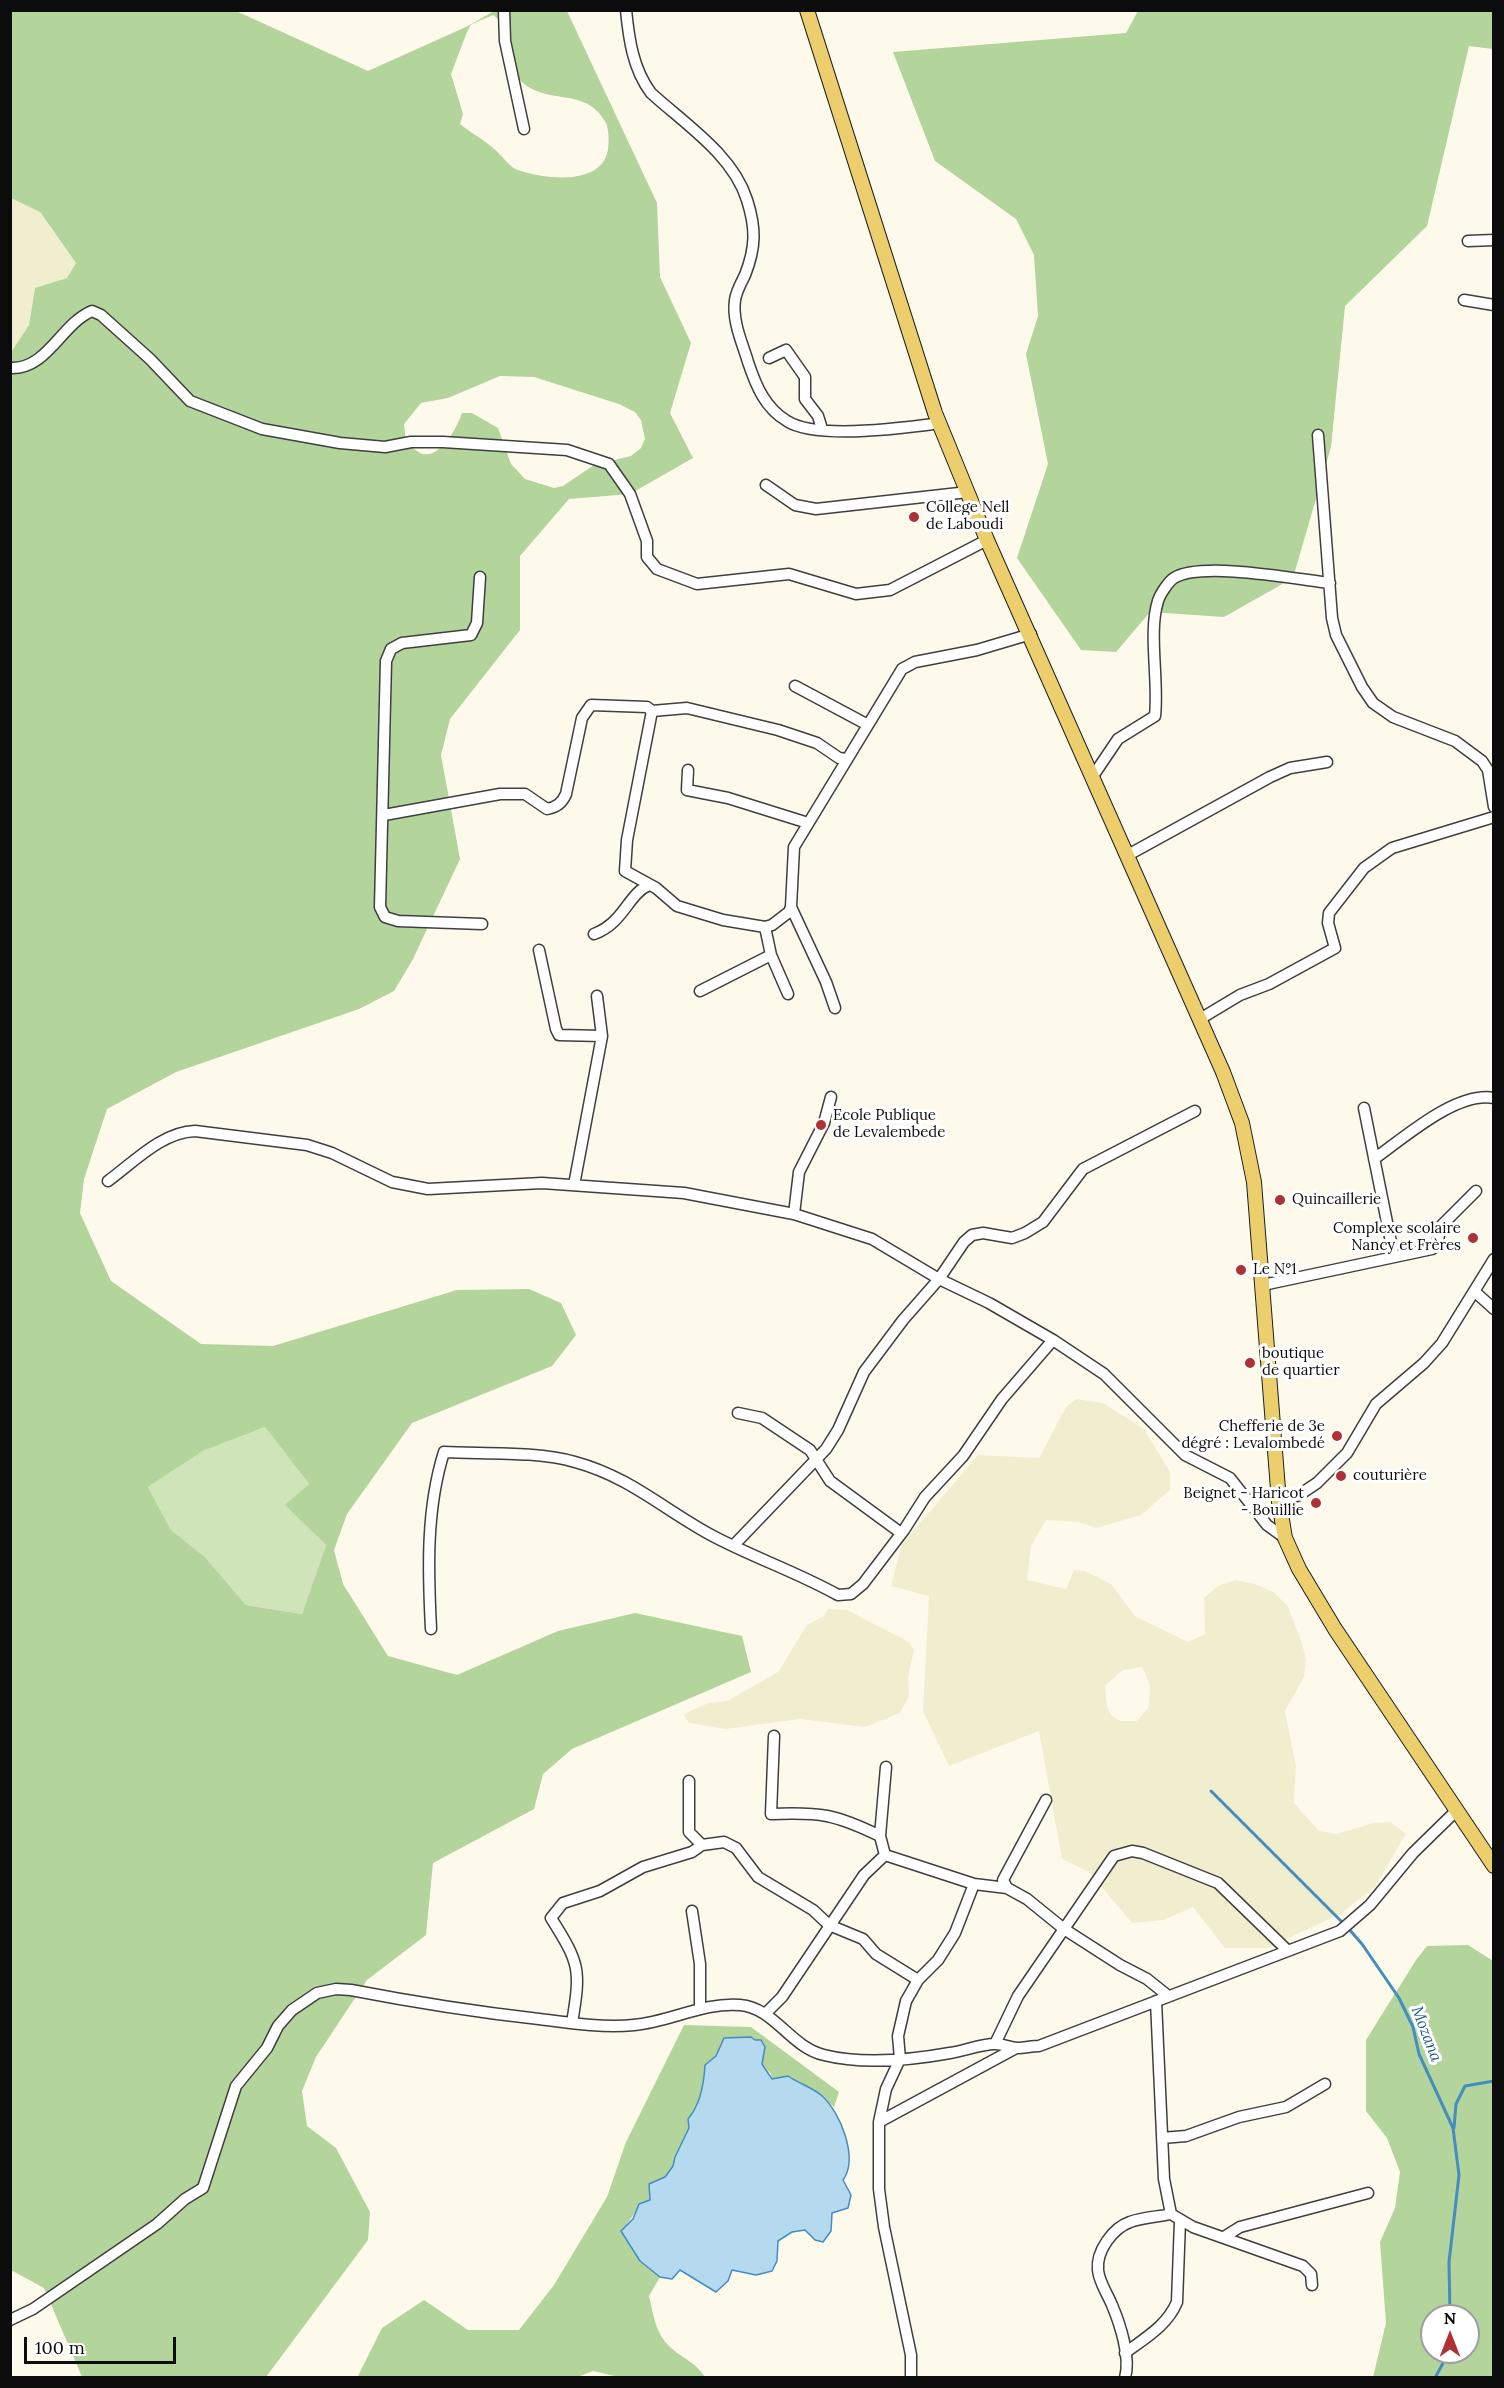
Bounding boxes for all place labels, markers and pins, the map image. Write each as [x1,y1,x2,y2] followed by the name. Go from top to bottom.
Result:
[926,499,1009,534] place label: College Nell de Laboudi
[907,510,921,524] marker: College Nell de Laboudi
[833,1107,945,1142] place label: Ecole Publique de Levalembede
[814,1118,828,1132] marker: Ecole Publique de Levalembede
[1292,1191,1381,1209] place label: Quincaillerie
[1273,1193,1287,1207] marker: Quincaillerie
[1333,1220,1461,1255] place label: Complexe scolaire Nancy et Frères
[1466,1231,1480,1245] marker: Complexe scolaire Nancy et Frères
[1253,1261,1297,1279] place label: Le N°1
[1234,1263,1248,1277] marker: Le N°1
[1262,1345,1340,1380] place label: boutique de quartier
[1243,1356,1257,1370] marker: boutique de quartier
[1181,1418,1325,1453] place label: Chefferie de 3e dégré : Levalombedé
[1330,1429,1344,1443] marker: Chefferie de 3e dégré : Levalombedé
[1353,1467,1427,1485] place label: couturière
[1334,1469,1348,1483] marker: couturière
[1183,1485,1304,1520] place label: Beignet - Haricot - Bouillie
[1309,1496,1323,1510] marker: Beignet - Haricot - Bouillie

